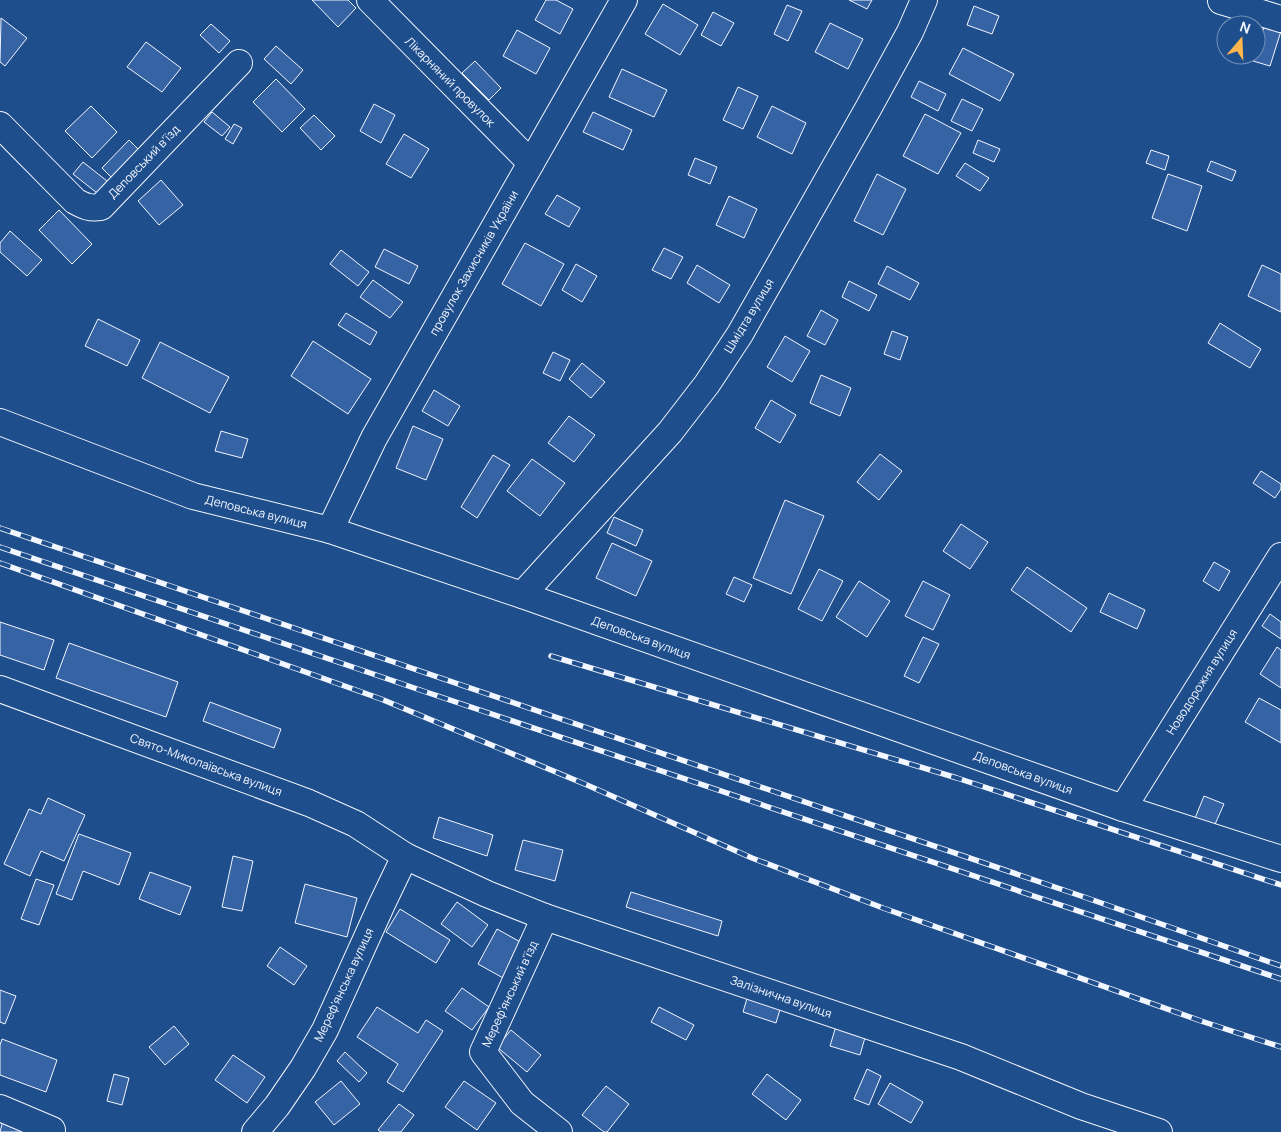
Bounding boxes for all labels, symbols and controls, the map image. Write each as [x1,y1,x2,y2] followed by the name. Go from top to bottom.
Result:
[1216,15,1266,65] north arrow
[1238,17,1253,38] text: N
[401,33,500,131] street label: Лікарняний провулок
[104,121,183,202] street label: Деповський в’їзд
[425,187,522,338] street label: провулок Захисників України
[720,275,778,356] street label: Шмідта вулиця
[203,491,309,532] street label: Деповська вулиця
[589,612,693,663] street label: Деповська вулиця
[1162,625,1241,738] street label: Новодорожня вулиця
[128,729,285,800] street label: Свято-Миколаївська вулиця
[971,747,1075,798] street label: Деповська вулиця
[310,925,377,1044] street label: Мереф'янська вулиця
[477,938,542,1050] street label: Мереф'янський в'їзд
[728,971,834,1022] street label: Залізнична вулиця

